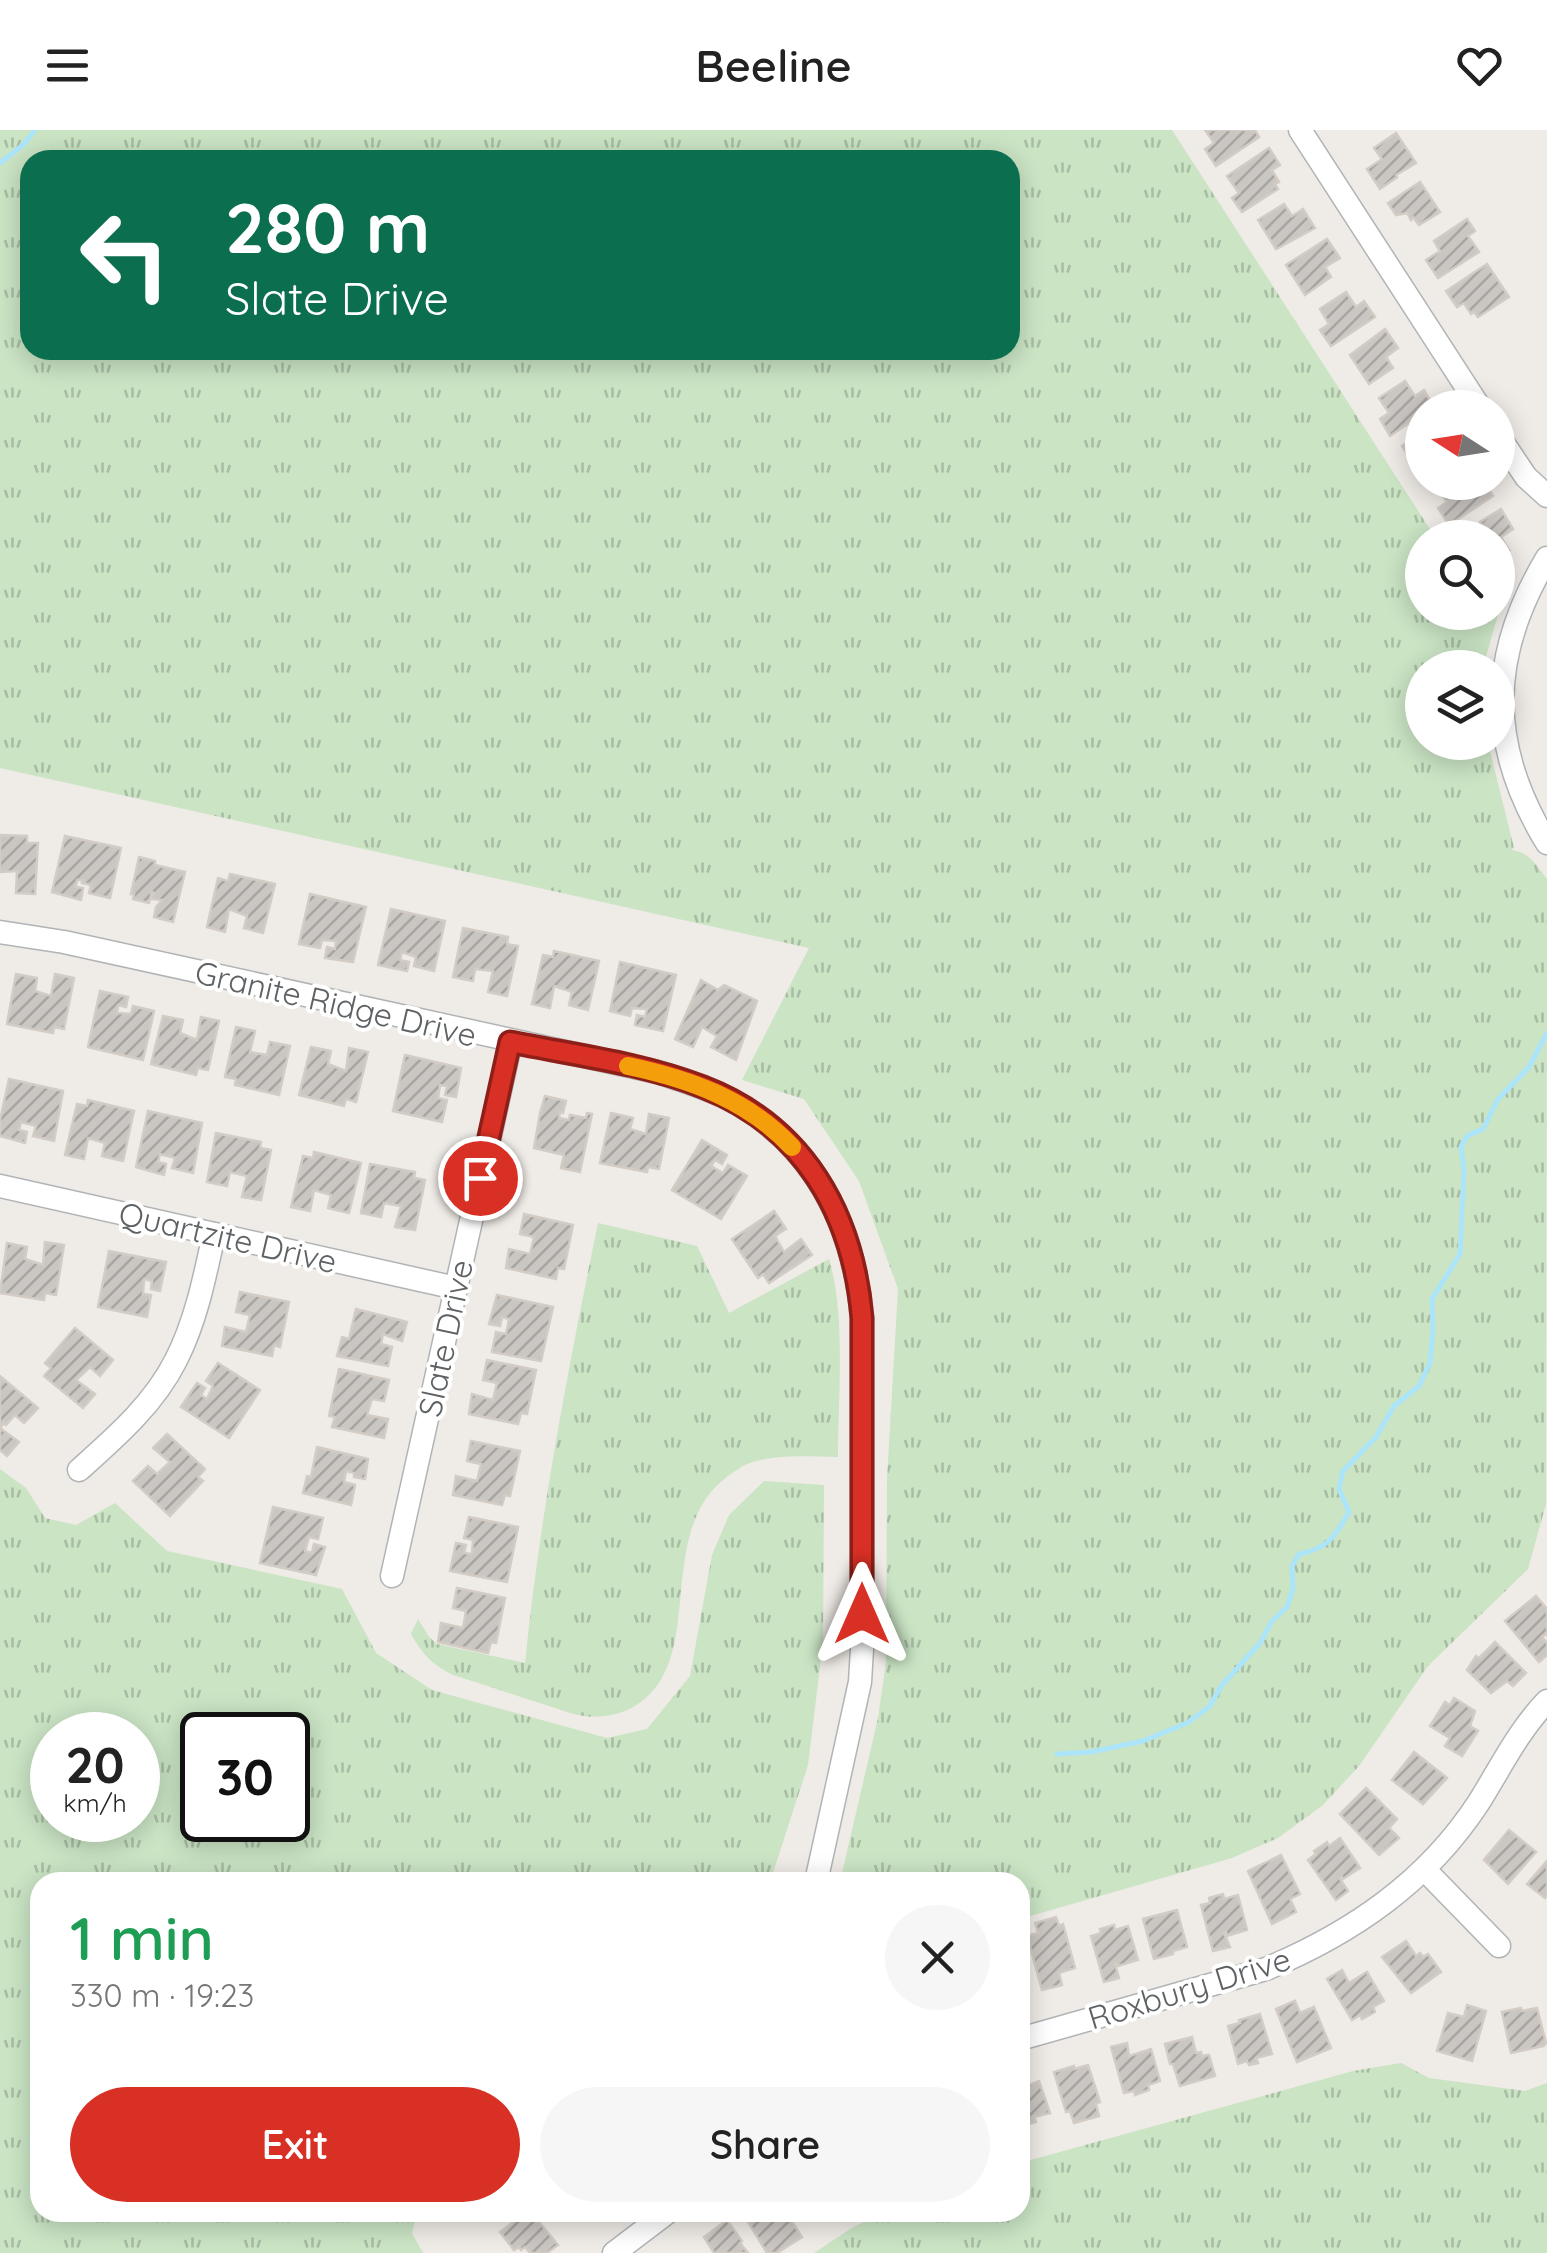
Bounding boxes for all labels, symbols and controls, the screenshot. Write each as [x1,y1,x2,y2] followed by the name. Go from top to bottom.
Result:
[695,37,852,93] text: Beeline
[40,38,95,93] icon: menu
[1452,38,1507,93] icon: heart
[225,183,430,271] text: 280 m
[60,190,190,320] icon: left
[225,270,449,326] text: Slate Drive
[1405,390,1515,500] north arrow
[1405,390,1515,760] map controls
[1405,520,1515,630] button: search
[1405,650,1515,760] button: layers
[192,951,480,1055] street label: Granite Ridge Drive
[438,1136,523,1221] pin
[453,1151,508,1206] icon: arrive
[115,1193,341,1281] street label: Quartzite Drive
[409,1256,481,1420] street label: Slate Drive
[810,1562,914,1666] position arrow
[180,1712,310,1842] speed limit sign: 30
[65,1733,125,1796] text: 20
[63,1787,127,1818] text: km/h
[70,1900,214,1975] text: 1 min
[885,1905,990,2010] button: close
[1083,1938,1295,2038] street label: Roxbury Drive
[70,1975,254,2015] text: 330 m · 19:23
[70,2087,520,2202] button: Exit
[540,2087,990,2202] button: Share

